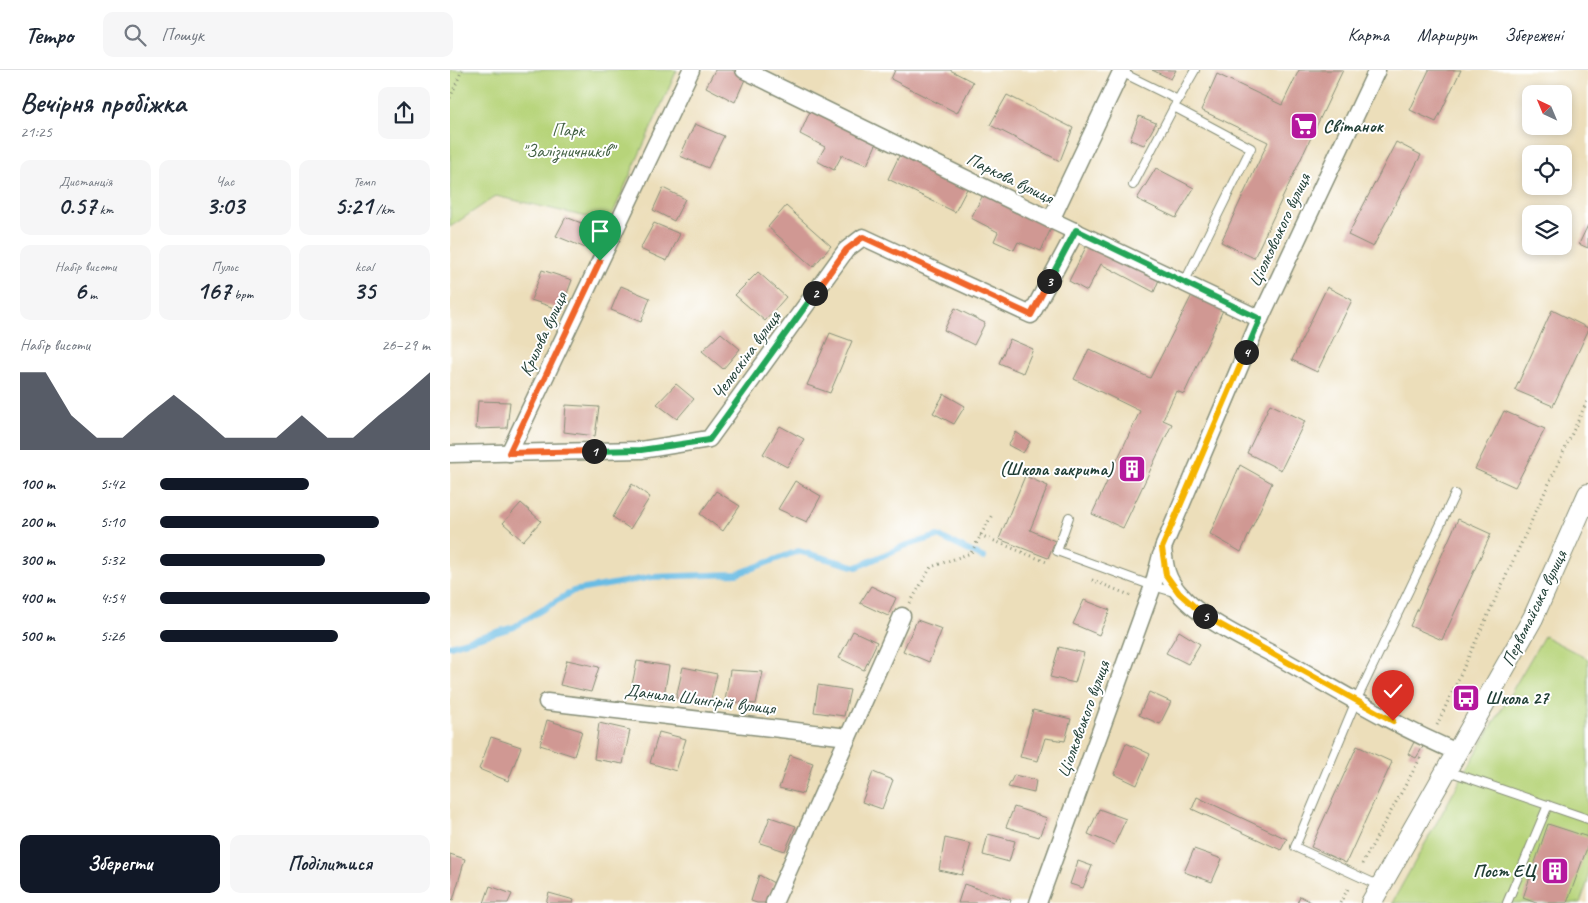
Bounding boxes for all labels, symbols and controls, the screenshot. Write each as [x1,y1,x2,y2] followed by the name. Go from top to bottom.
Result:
[103,12,453,57] search box
[25,20,73,50] text: Tempo
[121,21,149,49] icon: search
[161,23,204,47] text: Пошук
[1348,24,1389,46] text: Карта
[1417,24,1476,46] text: Маршрут
[1504,24,1563,46] text: Збережені
[20,85,186,120] text: Вечірня пробіжка
[1522,85,1572,135] north arrow
[1522,85,1572,255] map controls
[378,87,430,139] button: share
[1289,111,1319,141] supermarket icon: Світанок
[1323,115,1385,137] place label: Світанок
[522,119,618,163] park label: Парк "Залізничників"
[20,122,52,142] text: 21:25
[1522,145,1572,195] button: locate
[963,148,1059,209] street label: Паркова вулиця
[1243,168,1316,290] street label: Ціолковського вулиця
[59,173,112,190] text: Дистанція
[216,173,234,190] text: Час
[353,173,376,190] text: Темп
[58,190,96,222] text: 0.57
[206,190,244,222] text: 3:03
[334,190,373,222] text: 5:21
[96,201,113,218] text: km
[373,201,394,218] text: /km
[1522,205,1572,255] button: layers
[579,210,621,261] pin
[586,217,614,245] icon: arrive
[55,258,116,275] text: Набір висоти
[211,258,239,275] text: Пульс
[355,258,374,275] text: kcal
[1036,268,1062,294] pin: 3
[1046,273,1053,290] text: 3
[74,275,86,307] text: 6
[197,275,231,307] text: 167
[353,275,375,307] text: 35
[802,280,828,306] pin: 2
[812,285,819,302] text: 2
[86,286,97,303] text: m
[231,286,253,303] text: bpm
[514,287,573,379] street label: Крилова вулиця
[707,305,786,404] street label: Челюскіна вулиця
[20,335,90,355] text: Набір висоти
[381,335,430,355] text: 26–29 m
[1234,340,1258,364] pin: 4
[1243,344,1250,361] text: 4
[582,438,606,464] pin: 1
[591,443,598,460] text: 1
[1117,454,1147,484] building icon: (Школа закрита)
[1000,458,1114,480] place label: (Школа закрита)
[20,474,55,494] text: 100 m
[100,474,125,494] text: 5:42
[20,512,55,532] text: 200 m
[100,512,125,532] text: 5:10
[1496,545,1572,670] street label: Первомайська вулиця
[20,550,55,570] text: 300 m
[100,550,125,570] text: 5:32
[20,588,55,608] text: 400 m
[100,588,125,608] text: 4:54
[1192,604,1218,628] pin: 5
[1202,608,1209,625] text: 5
[20,626,54,646] text: 500 m
[100,626,125,646] text: 5:26
[1052,656,1115,781] street label: Ціолковського вулиця
[1372,670,1414,721] pin
[1379,677,1407,705] icon: check
[624,679,778,719] street label: Данила Шингірій вулиця
[1451,683,1481,713] bus stop icon: Школа 27
[1485,687,1550,709] place label: Школа 27
[20,835,220,893] button: Зберегти
[230,835,430,893] button: Поділитися
[1540,856,1570,886] building icon: Пост ЕЦ
[1473,860,1537,882] place label: Пост ЕЦ

